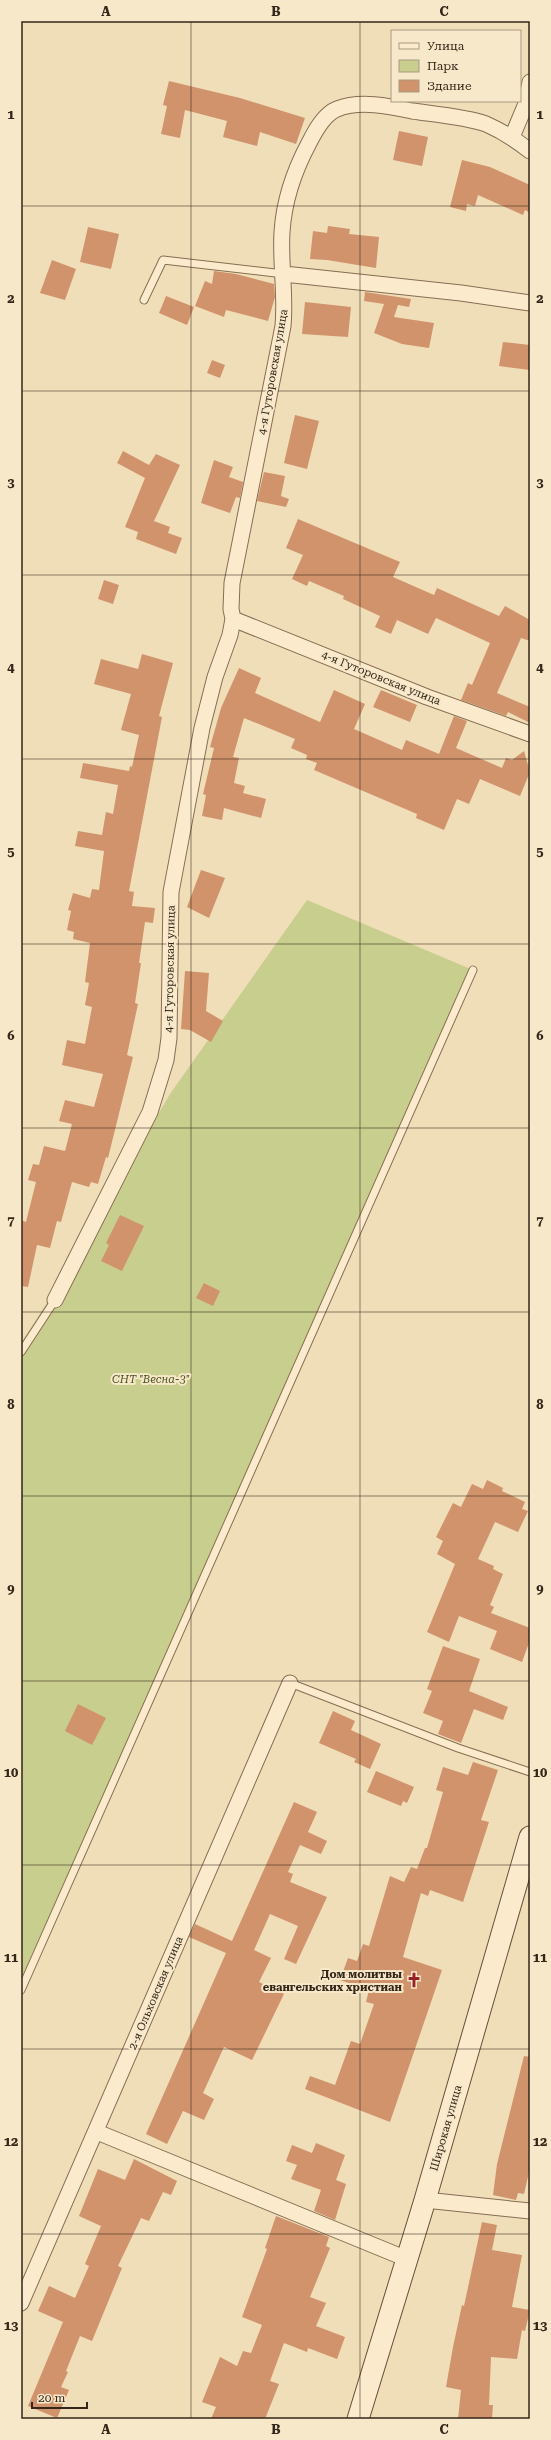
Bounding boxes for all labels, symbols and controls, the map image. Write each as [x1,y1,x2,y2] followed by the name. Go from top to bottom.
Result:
[101,4,111,19] text: A
[271,4,281,19] text: B
[439,4,449,19] text: C
[391,30,521,102] legend
[427,39,465,53] text: Улица
[427,59,459,73] text: Парк
[427,79,472,93] text: Здание
[7,107,15,122] text: 1
[536,107,544,122] text: 1
[7,291,15,306] text: 2
[536,291,544,306] text: 2
[256,308,290,436] street label: 4-я Гуторовская улица
[7,475,15,490] text: 3
[536,475,544,490] text: 3
[320,648,443,708] street label: 4-я Гуторовская улица
[7,660,15,675] text: 4
[536,660,544,675] text: 4
[7,844,15,859] text: 5
[536,844,544,859] text: 5
[162,905,178,1033] street label: 4-я Гуторовская улица
[7,1028,15,1043] text: 6
[536,1028,544,1043] text: 6
[7,1213,15,1228] text: 7
[536,1213,544,1228] text: 7
[112,1373,190,1386] park label: СНТ "Весна-3"
[7,1397,15,1412] text: 8
[536,1397,544,1412] text: 8
[7,1581,15,1596] text: 9
[536,1581,544,1596] text: 9
[4,1765,18,1780] text: 10
[533,1765,547,1780] text: 10
[126,1934,186,2052] street label: 2-я Ольховская улица
[4,1950,18,1965] text: 11
[533,1950,547,1965] text: 11
[263,1968,403,1994] place label: Дом молитвы евангельских христиан
[405,1971,423,1989] church icon: Дом молитвы евангельских христиан
[427,2083,465,2173] street label: Широкая улица
[4,2134,18,2149] text: 12
[533,2134,547,2149] text: 12
[4,2318,18,2333] text: 13
[533,2318,547,2333] text: 13
[32,2384,87,2410] scale bar
[38,2391,65,2405] text: 20 m
[101,2422,111,2437] text: A
[271,2422,281,2437] text: B
[439,2422,449,2437] text: C

